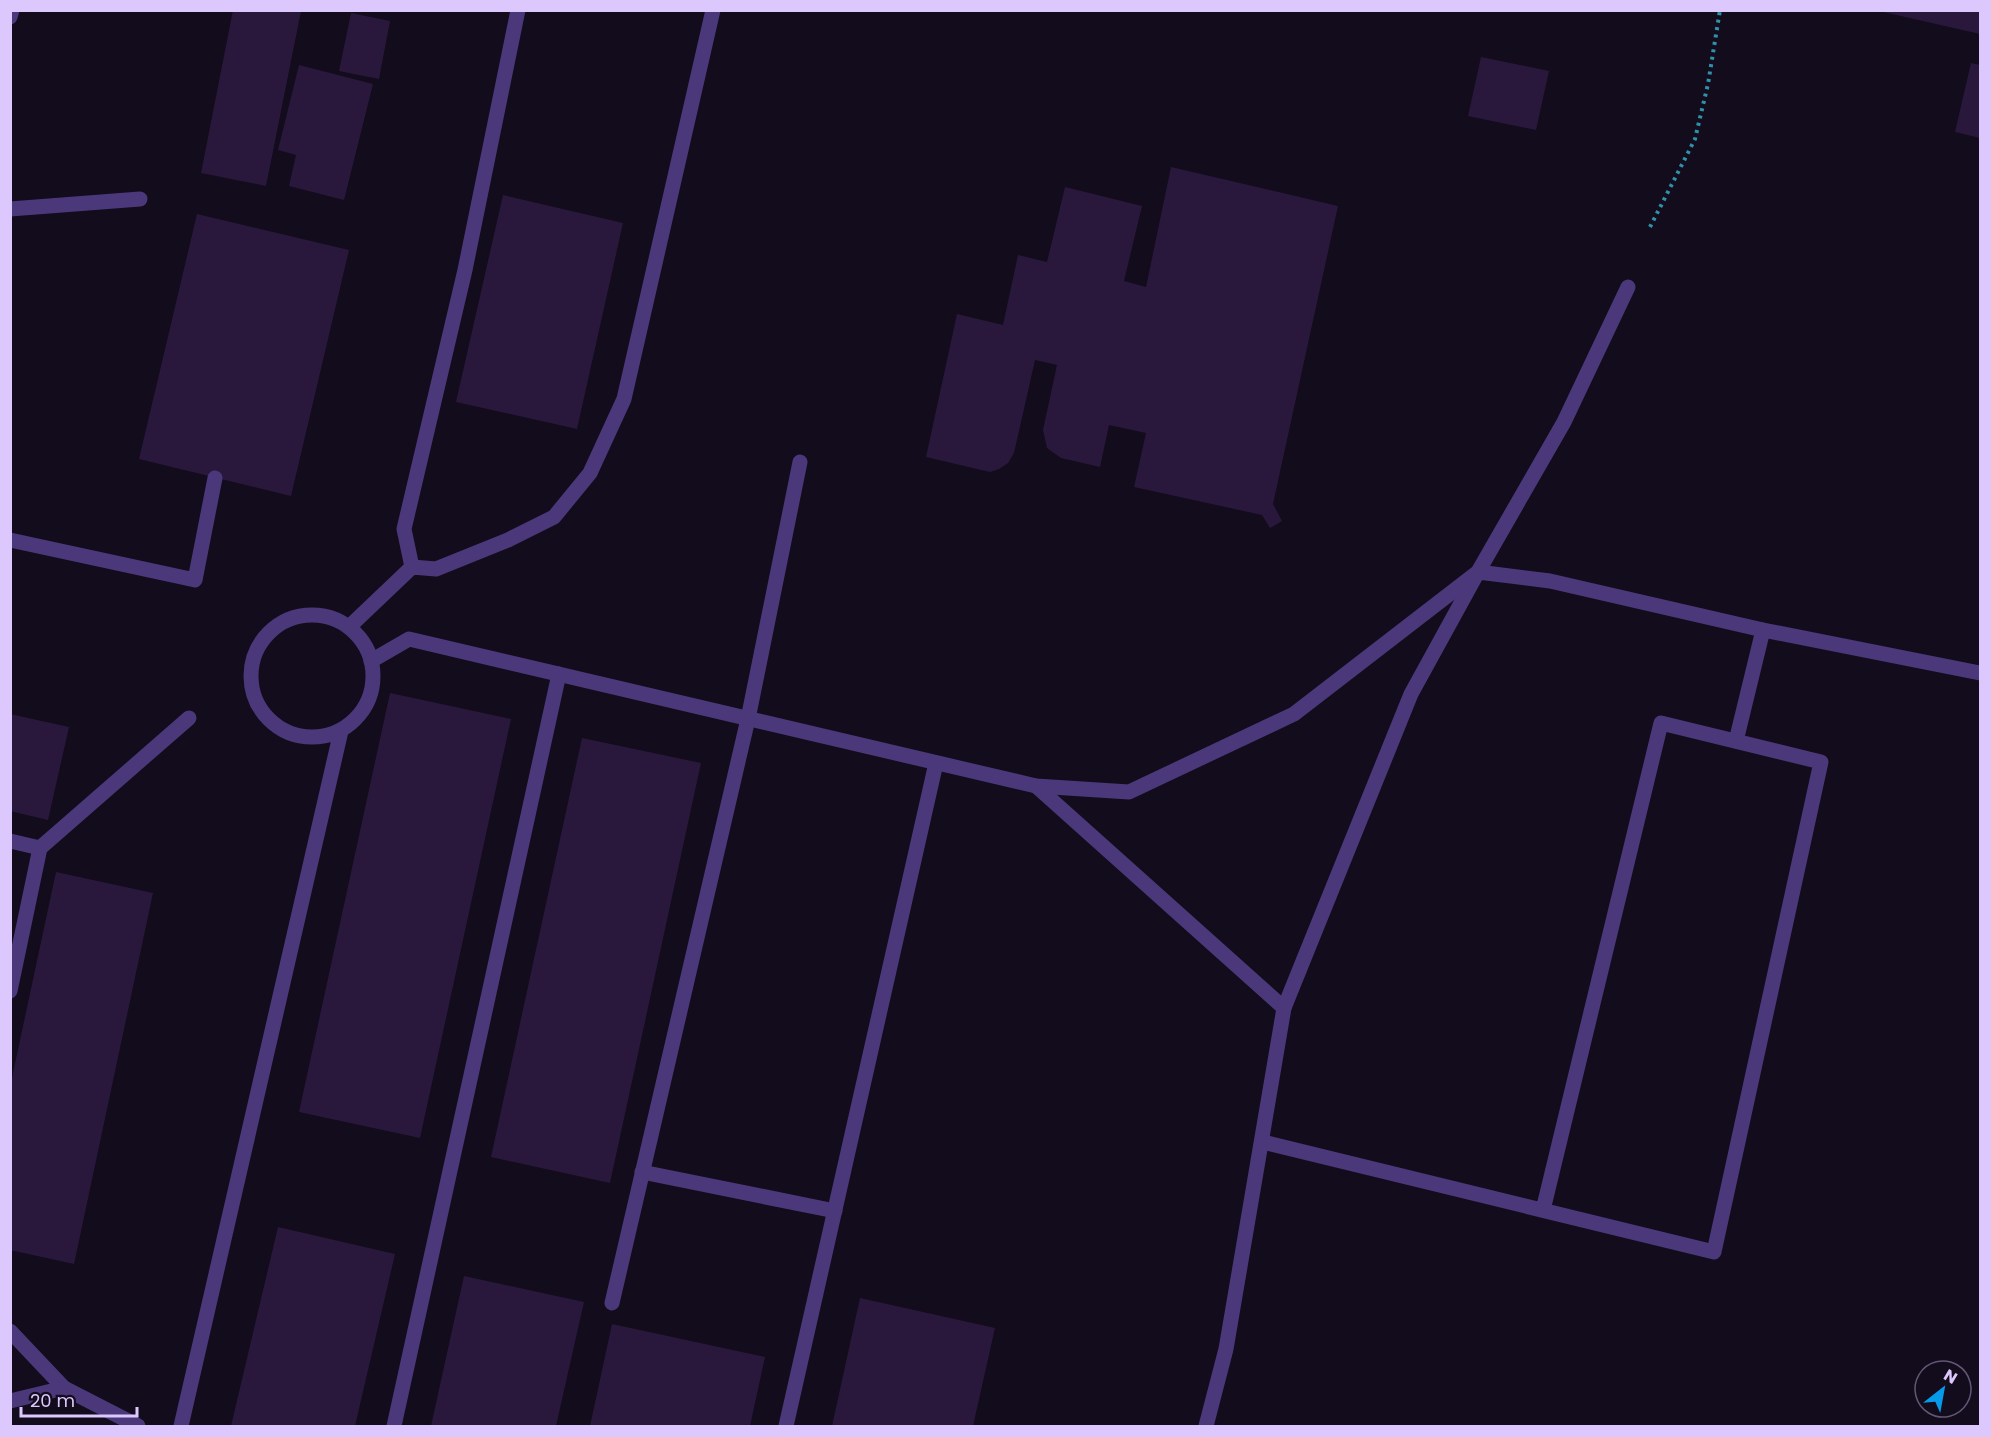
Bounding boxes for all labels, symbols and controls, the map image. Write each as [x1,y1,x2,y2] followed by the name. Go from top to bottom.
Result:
[1913,1359,1973,1419] north arrow
[1939,1364,1962,1390] text: N
[21,1380,136,1418] scale bar
[30,1388,75,1413] text: 20 m

